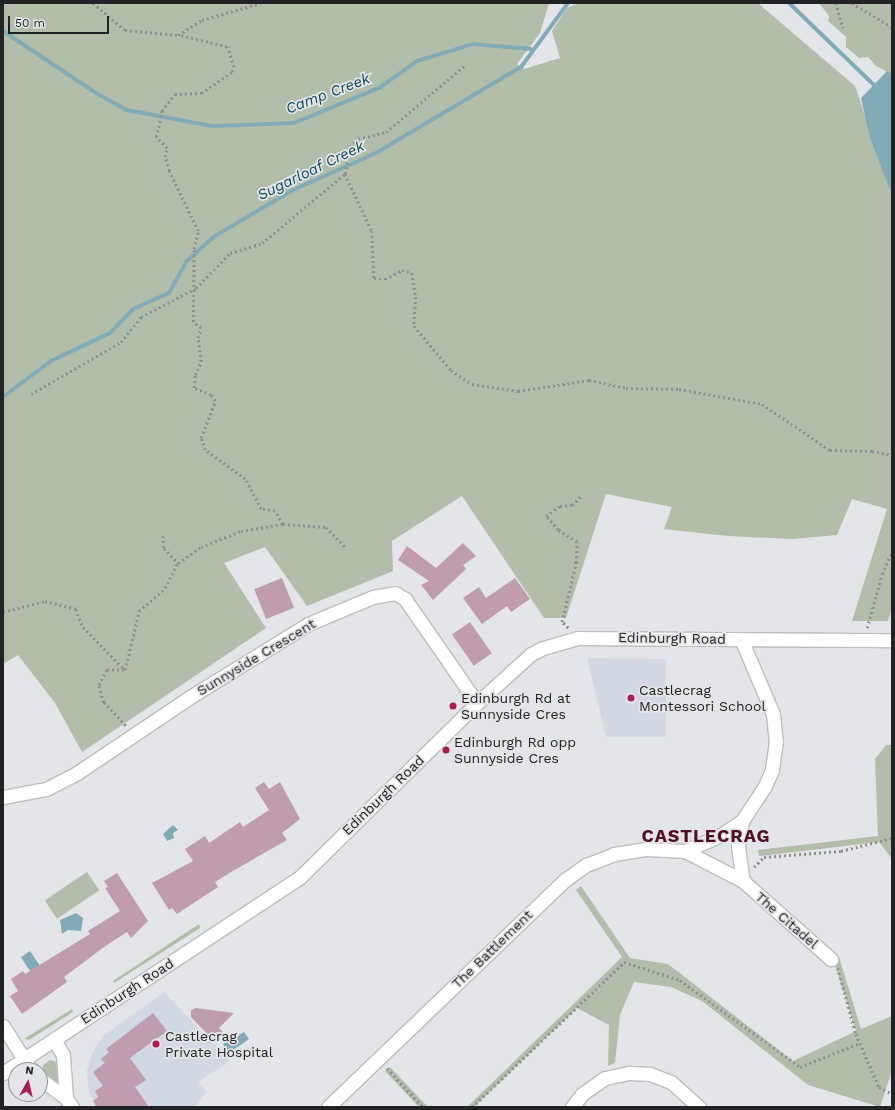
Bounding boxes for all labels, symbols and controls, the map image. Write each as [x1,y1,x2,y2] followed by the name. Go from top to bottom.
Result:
[10,8,111,34] scale bar
[15,16,45,30] text: 50 m
[283,70,373,118] water label: Camp Creek
[254,137,368,205] water label: Sugarloaf Creek
[194,615,318,699] street label: Sunnyside Crescent
[618,629,726,647] street label: Edinburgh Road
[639,682,766,714] place label: Castlecrag Montessori School
[461,690,571,722] place label: Edinburgh Rd at Sunnyside Cres
[626,693,636,703] marker: Castlecrag Montessori School
[448,701,458,711] marker: Edinburgh Rd at Sunnyside Cres
[454,734,576,766] place label: Edinburgh Rd opp Sunnyside Cres
[441,745,451,755] marker: Edinburgh Rd opp Sunnyside Cres
[338,752,428,838] street label: Edinburgh Road
[641,825,771,847] district label: CASTLECRAG
[752,888,822,952] street label: The Citadel
[448,906,536,992] street label: The Battlement
[77,955,177,1027] street label: Edinburgh Road
[165,1028,273,1060] place label: Castlecrag Private Hospital
[150,1038,162,1050] marker: Castlecrag Private Hospital
[8,1062,48,1102] north arrow
[25,1064,35,1078] text: N

